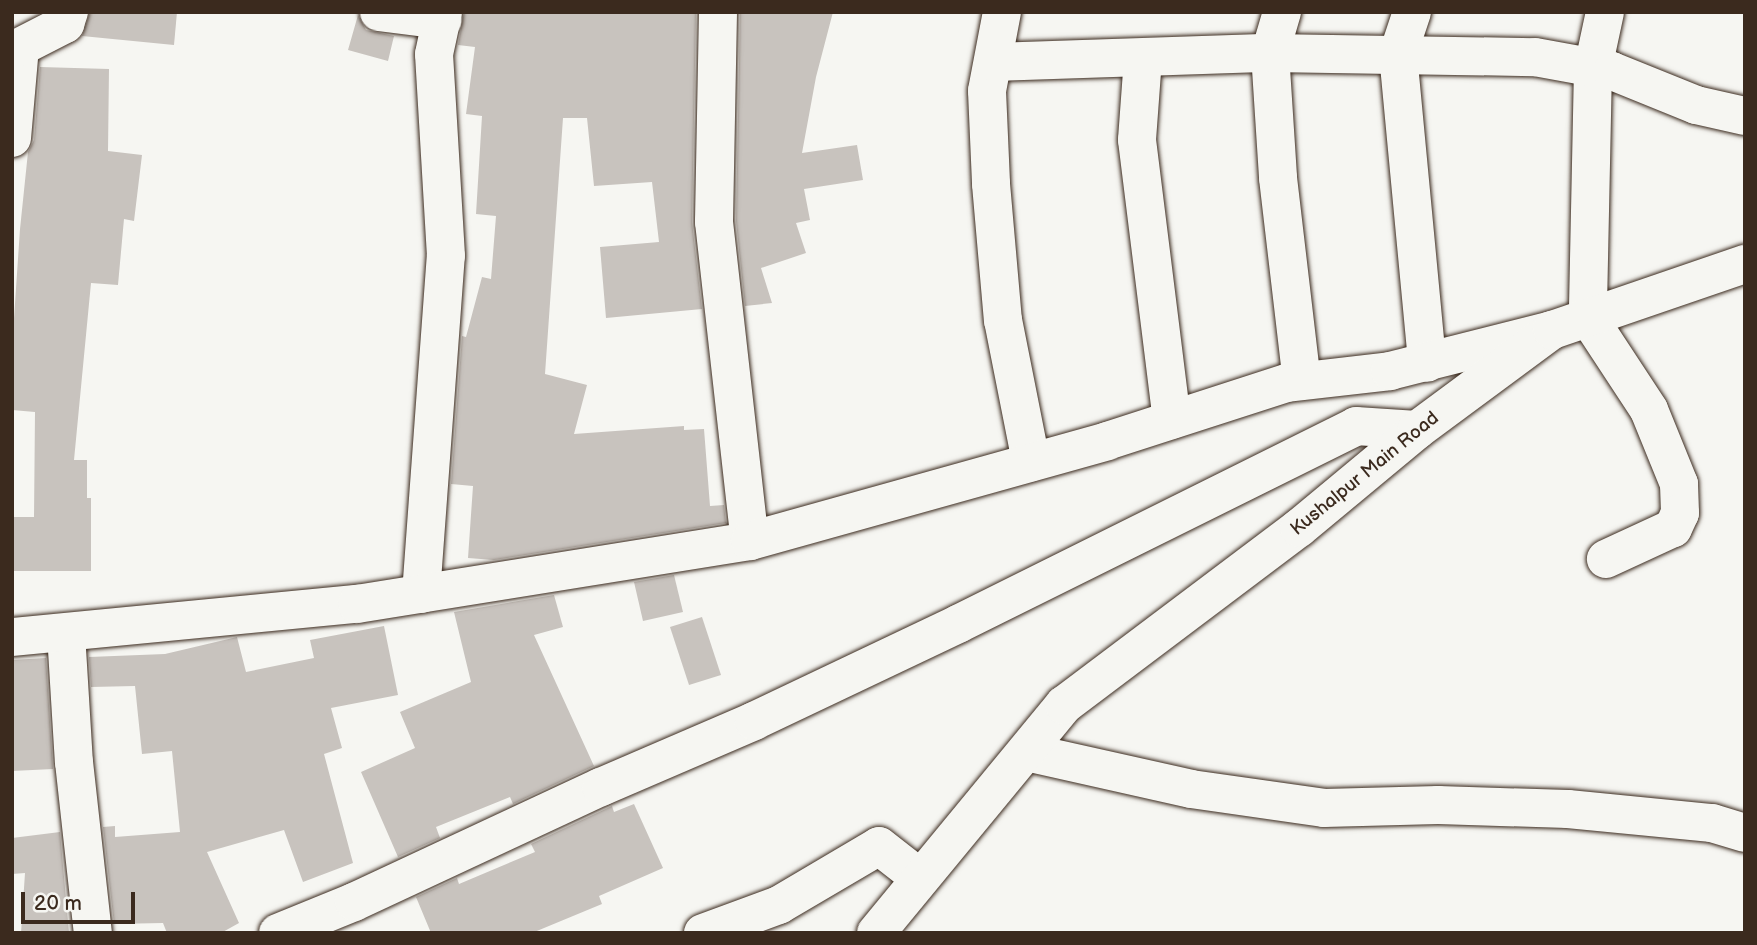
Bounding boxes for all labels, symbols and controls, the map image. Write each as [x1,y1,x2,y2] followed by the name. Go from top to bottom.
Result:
[1286,407,1444,541] street label: Kushalpur Main Road
[24,878,138,922] scale bar
[34,891,82,916] text: 20 m

